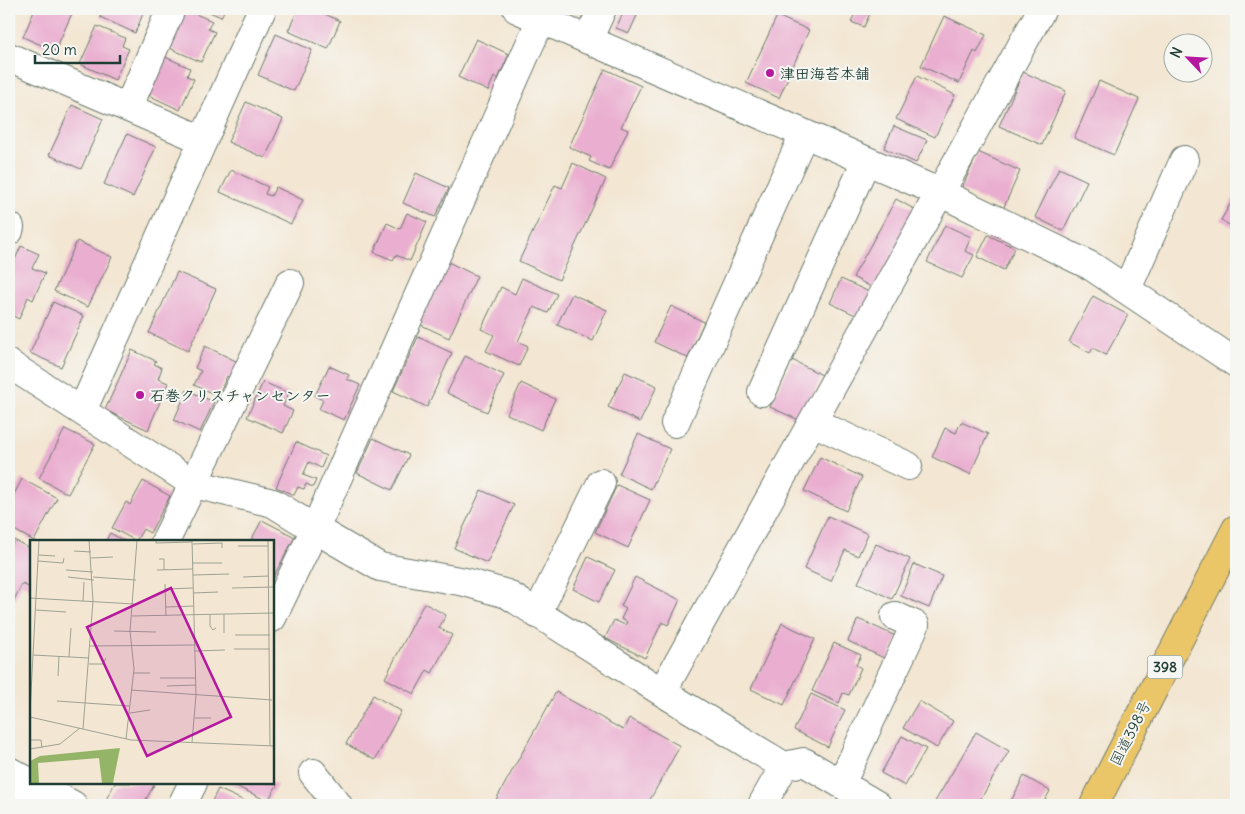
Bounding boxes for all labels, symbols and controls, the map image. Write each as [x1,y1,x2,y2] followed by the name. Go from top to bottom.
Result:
[35,32,120,64] scale bar
[1162,32,1212,82] north arrow
[42,40,77,59] text: 20 m
[1166,44,1186,61] text: N
[780,64,870,83] place label: 津田海苔本舗
[764,67,776,79] marker: 津田海苔本舗
[150,386,331,405] place label: 石巻クリスチャンセンター
[134,389,146,401] marker: 石巻クリスチャンセンター
[30,540,274,784] inset map
[1148,656,1182,679] road number: 398
[1105,697,1155,769] street label: 国道398号

